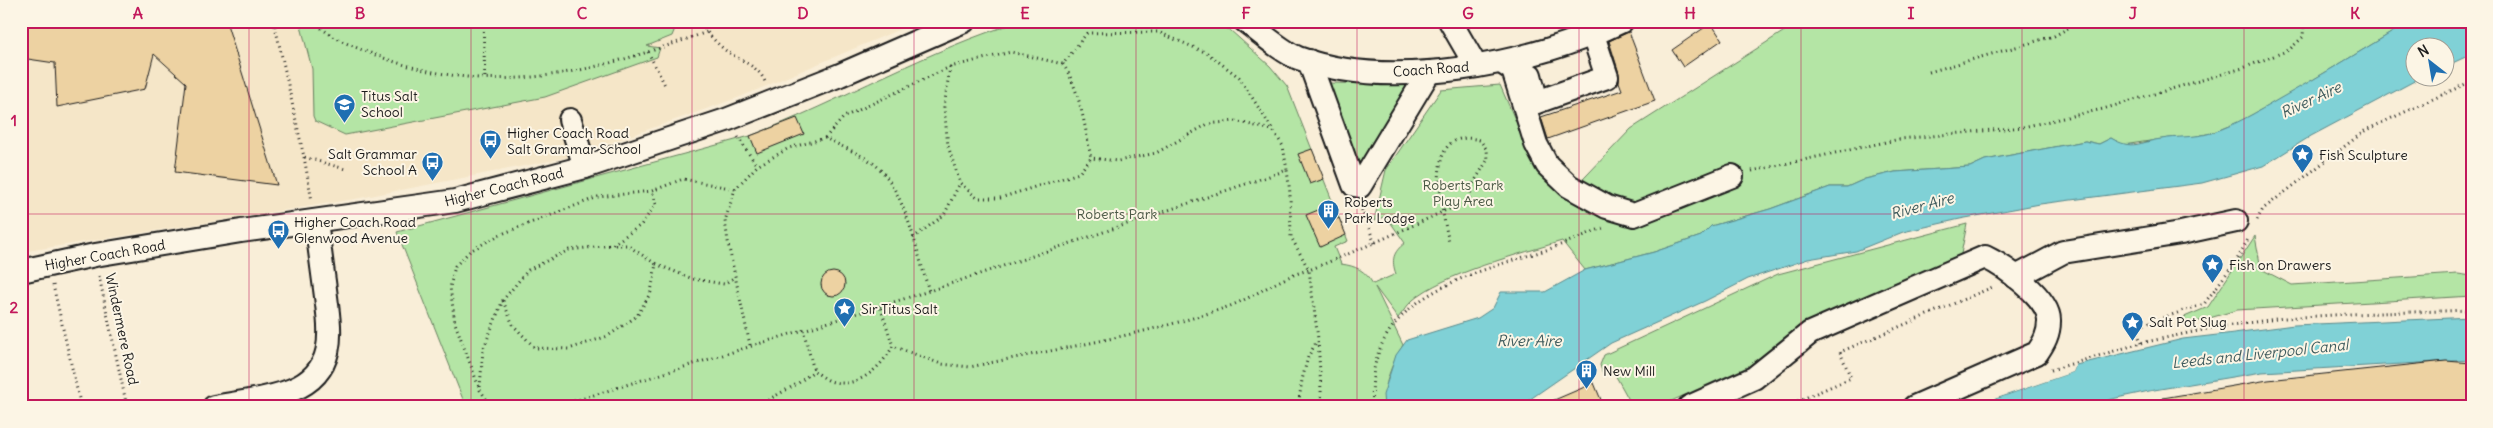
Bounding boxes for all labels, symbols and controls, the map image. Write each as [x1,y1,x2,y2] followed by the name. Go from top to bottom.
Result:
[133,3,143,23] text: A
[355,3,366,23] text: B
[577,3,588,23] text: C
[797,3,809,23] text: D
[1020,3,1030,23] text: E
[1241,3,1251,23] text: F
[1462,3,1474,23] text: G
[1684,3,1696,23] text: H
[1908,3,1915,23] text: I
[2129,3,2138,23] text: J
[2350,3,2360,23] text: K
[2406,38,2456,88] north arrow
[2415,41,2432,61] text: N
[1392,57,1470,81] street label: Coach Road
[2277,77,2345,122] water label: River Aire
[361,87,418,121] place label: Titus Salt School
[333,92,357,123] school or university icon: Titus Salt School
[11,110,17,130] text: 1
[507,124,641,158] place label: Higher Coach Road Salt Grammar School
[479,129,503,160] bus stop icon: Higher Coach Road Salt Grammar School
[2291,143,2315,174] place icon: Fish Sculpture
[328,145,417,179] place label: Salt Grammar School A
[2319,146,2408,164] place label: Fish Sculpture
[421,150,445,181] bus stop icon: Salt Grammar School A
[443,164,565,210] street label: Higher Coach Road
[1423,176,1504,210] park label: Roberts Park Play Area
[1888,188,1956,223] water label: River Aire
[1344,193,1415,227] place label: Roberts Park Lodge
[1316,198,1340,229] building icon: Roberts Park Lodge
[1077,205,1158,223] park label: Roberts Park
[294,213,416,247] place label: Higher Coach Road Glenwood Avenue
[266,218,290,249] bus stop icon: Higher Coach Road Glenwood Avenue
[43,236,167,274] street label: Higher Coach Road
[2201,253,2225,284] place icon: Fish on Drawers
[2229,256,2331,274] place label: Fish on Drawers
[101,271,143,387] street label: Windermere Road
[10,297,19,317] text: 2
[833,297,857,328] place icon: Sir Titus Salt
[861,300,938,318] place label: Sir Titus Salt
[2121,310,2145,341] place icon: Salt Pot Slug
[2149,313,2227,331] place label: Salt Pot Slug
[1497,331,1562,350] water label: River Aire
[2171,335,2352,372] water label: Leeds and Liverpool Canal
[1575,359,1599,390] building icon: New Mill
[1603,362,1655,380] place label: New Mill

